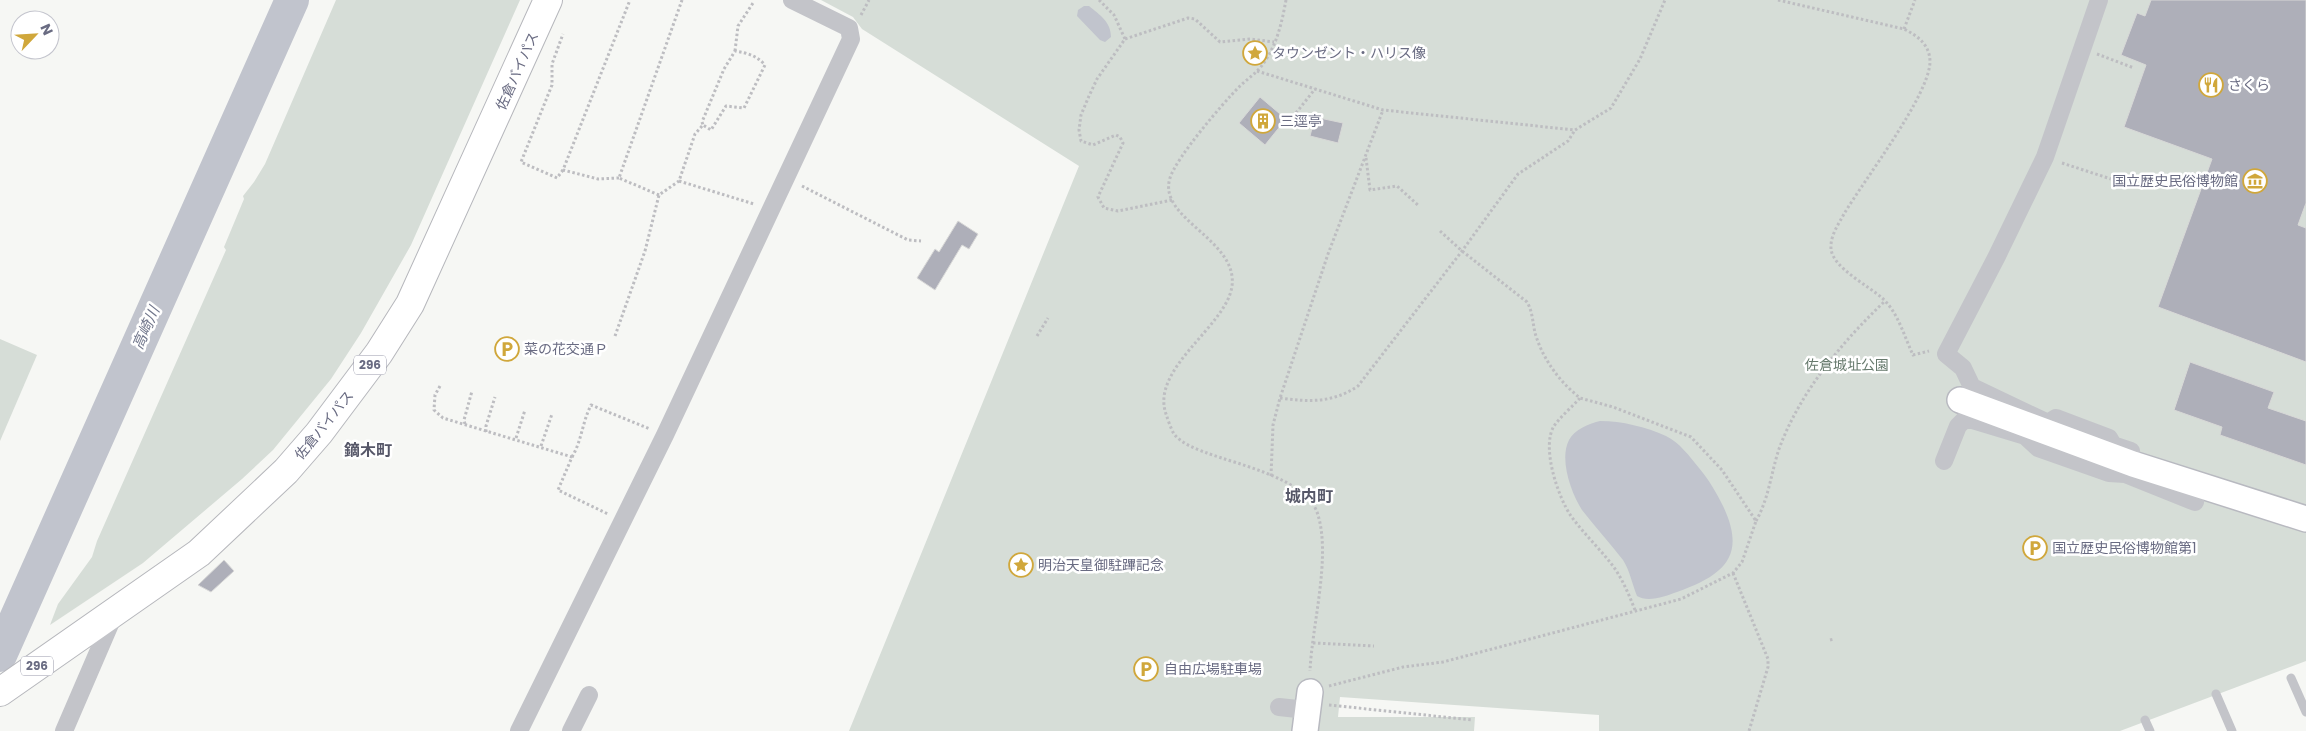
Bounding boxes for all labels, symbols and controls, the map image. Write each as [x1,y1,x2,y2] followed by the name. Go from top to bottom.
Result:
[10,10,60,60] north arrow
[35,21,58,39] text: N
[491,29,543,113] street label: 佐倉バイパス
[1242,40,1268,66] place icon: タウンゼント・ハリス像
[1272,43,1426,63] place label: タウンゼント・ハリス像
[2198,72,2224,98] restaurant icon: さくら
[2228,75,2270,95] place label: さくら
[1250,108,1276,134] building icon: 三逕亭
[1280,111,1322,131] place label: 三逕亭
[2242,168,2268,194] museum icon: 国立歴史民俗博物館
[2112,171,2238,191] place label: 国立歴史民俗博物館
[127,301,165,353] water label: 高崎川
[494,336,520,362] parking icon: 菜の花交通Ｐ
[524,339,608,359] place label: 菜の花交通Ｐ
[1805,355,1889,375] park label: 佐倉城址公園
[354,356,386,374] road number: 296
[290,386,358,464] street label: 佐倉バイパス
[344,439,392,462] district label: 鏑木町
[1285,485,1333,508] district label: 城内町
[2022,535,2048,561] parking icon: 国立歴史民俗博物館第1
[2052,538,2196,558] place label: 国立歴史民俗博物館第1
[1008,552,1034,578] place icon: 明治天皇御駐蹕記念
[1038,555,1164,575] place label: 明治天皇御駐蹕記念
[21,656,53,676] road number: 296
[1133,656,1159,682] parking icon: 自由広場駐車場
[1164,659,1262,679] place label: 自由広場駐車場

